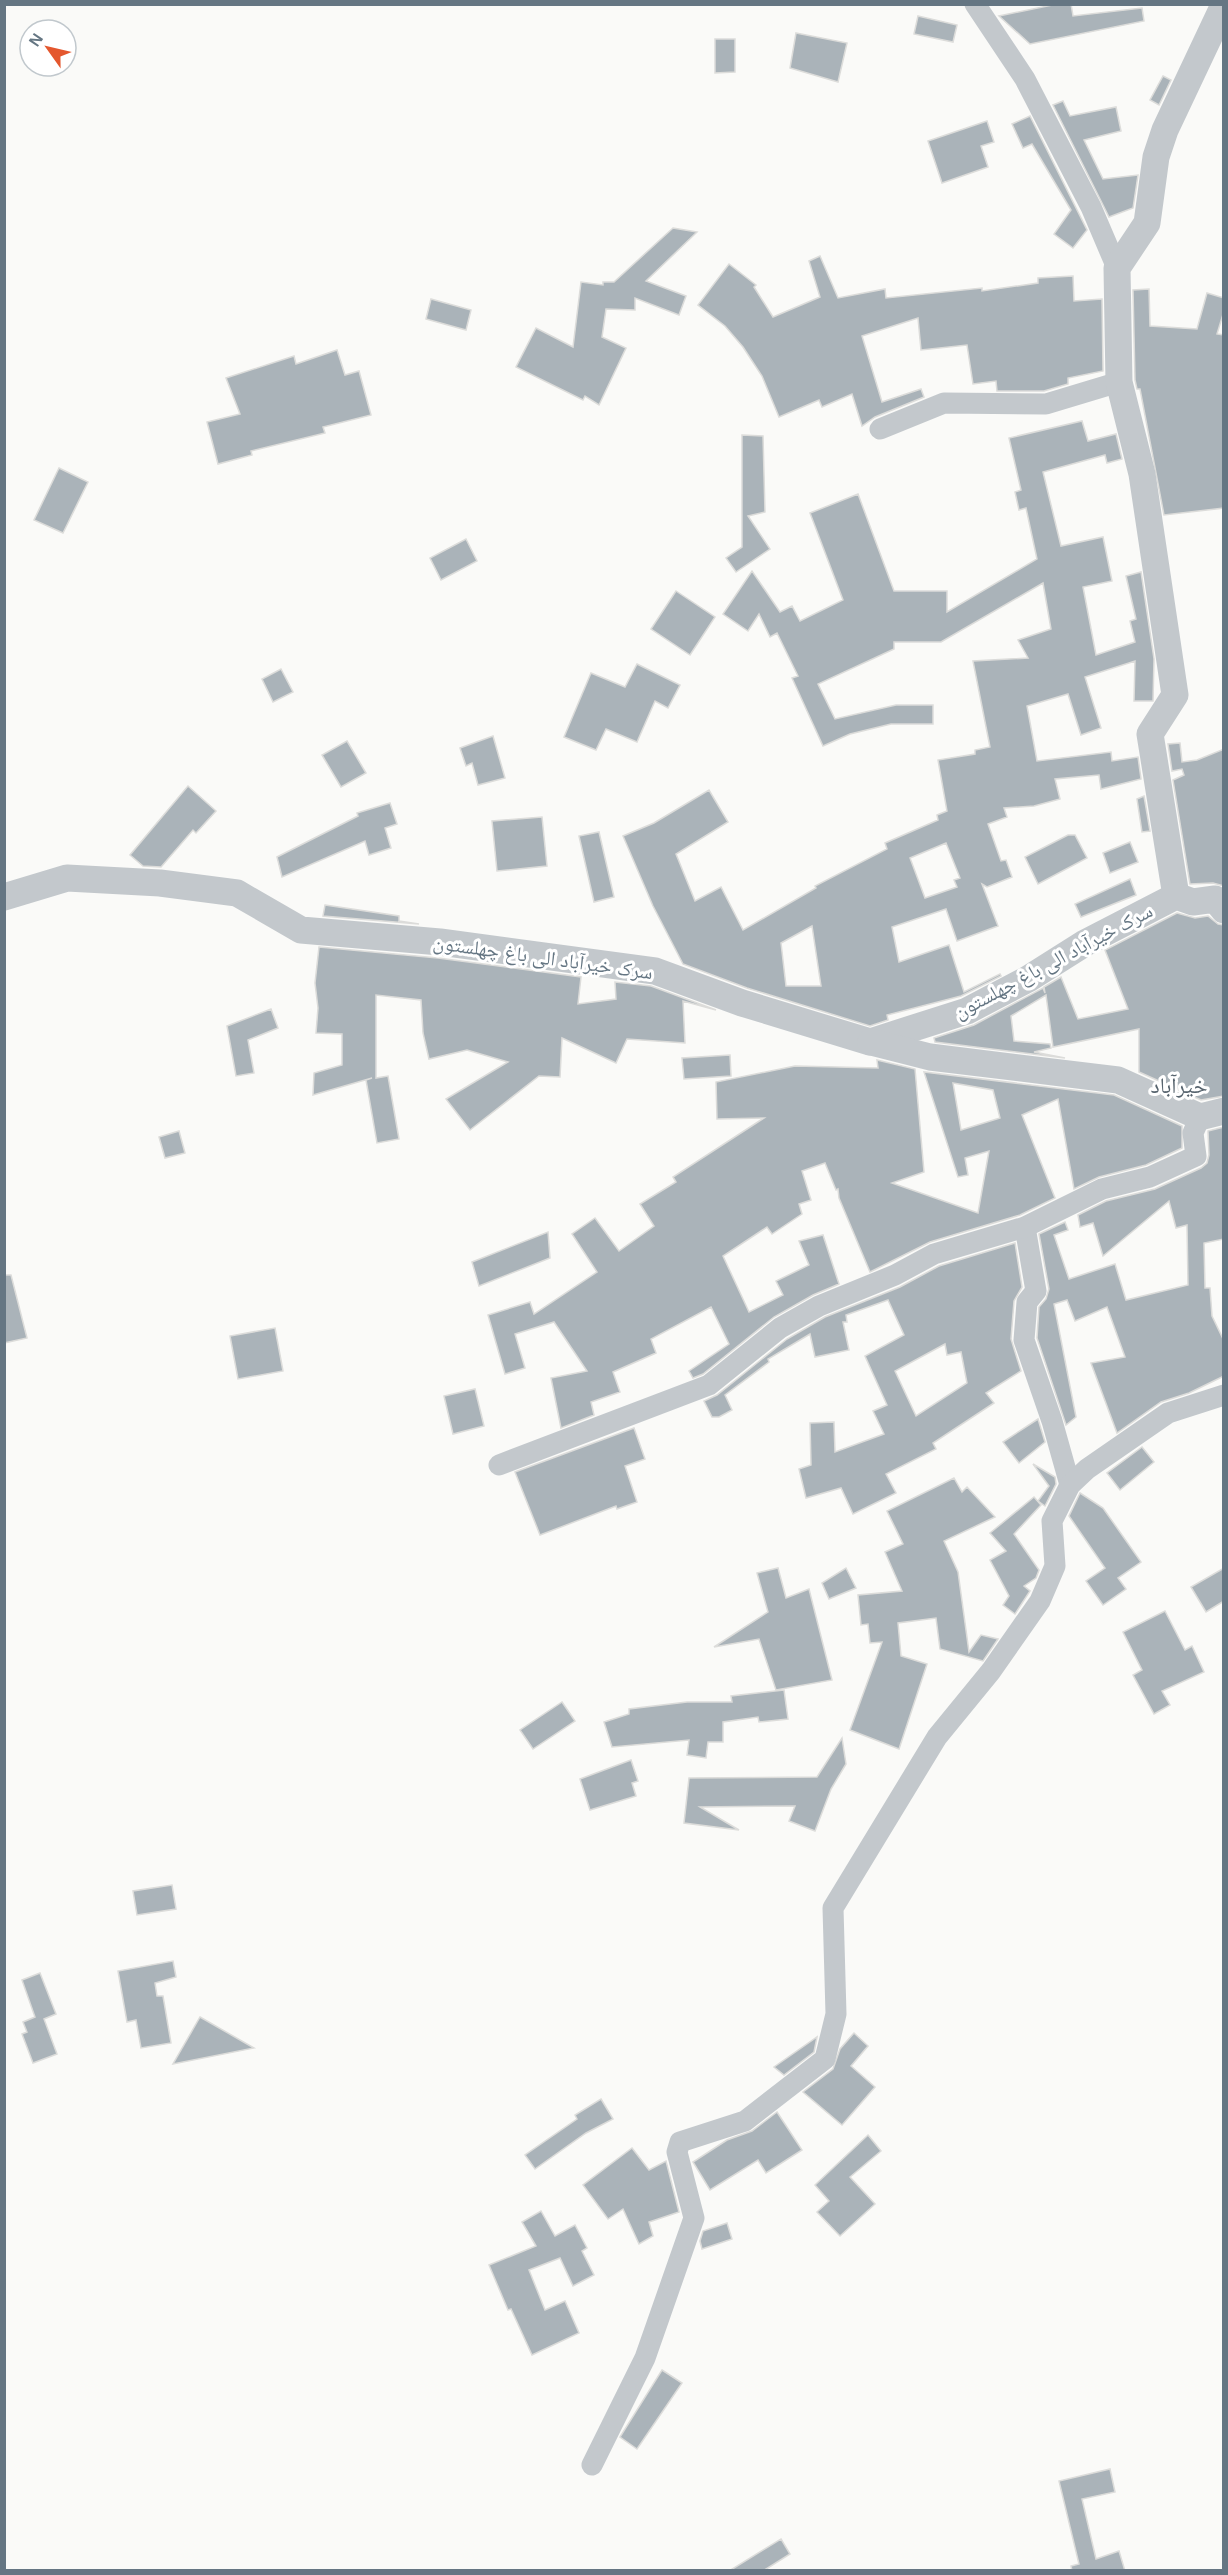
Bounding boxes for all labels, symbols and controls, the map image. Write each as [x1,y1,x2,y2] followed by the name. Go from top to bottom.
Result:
[18,18,78,78] north arrow
[26,30,46,49] text: N
[950,899,1157,1025] street label: سرک خیرآباد الی باغ چهلستون
[431,931,654,985] street label: سرک خیرآباد الی باغ چهلستون
[1151,1073,1207,1098] district label: خیرآباد

